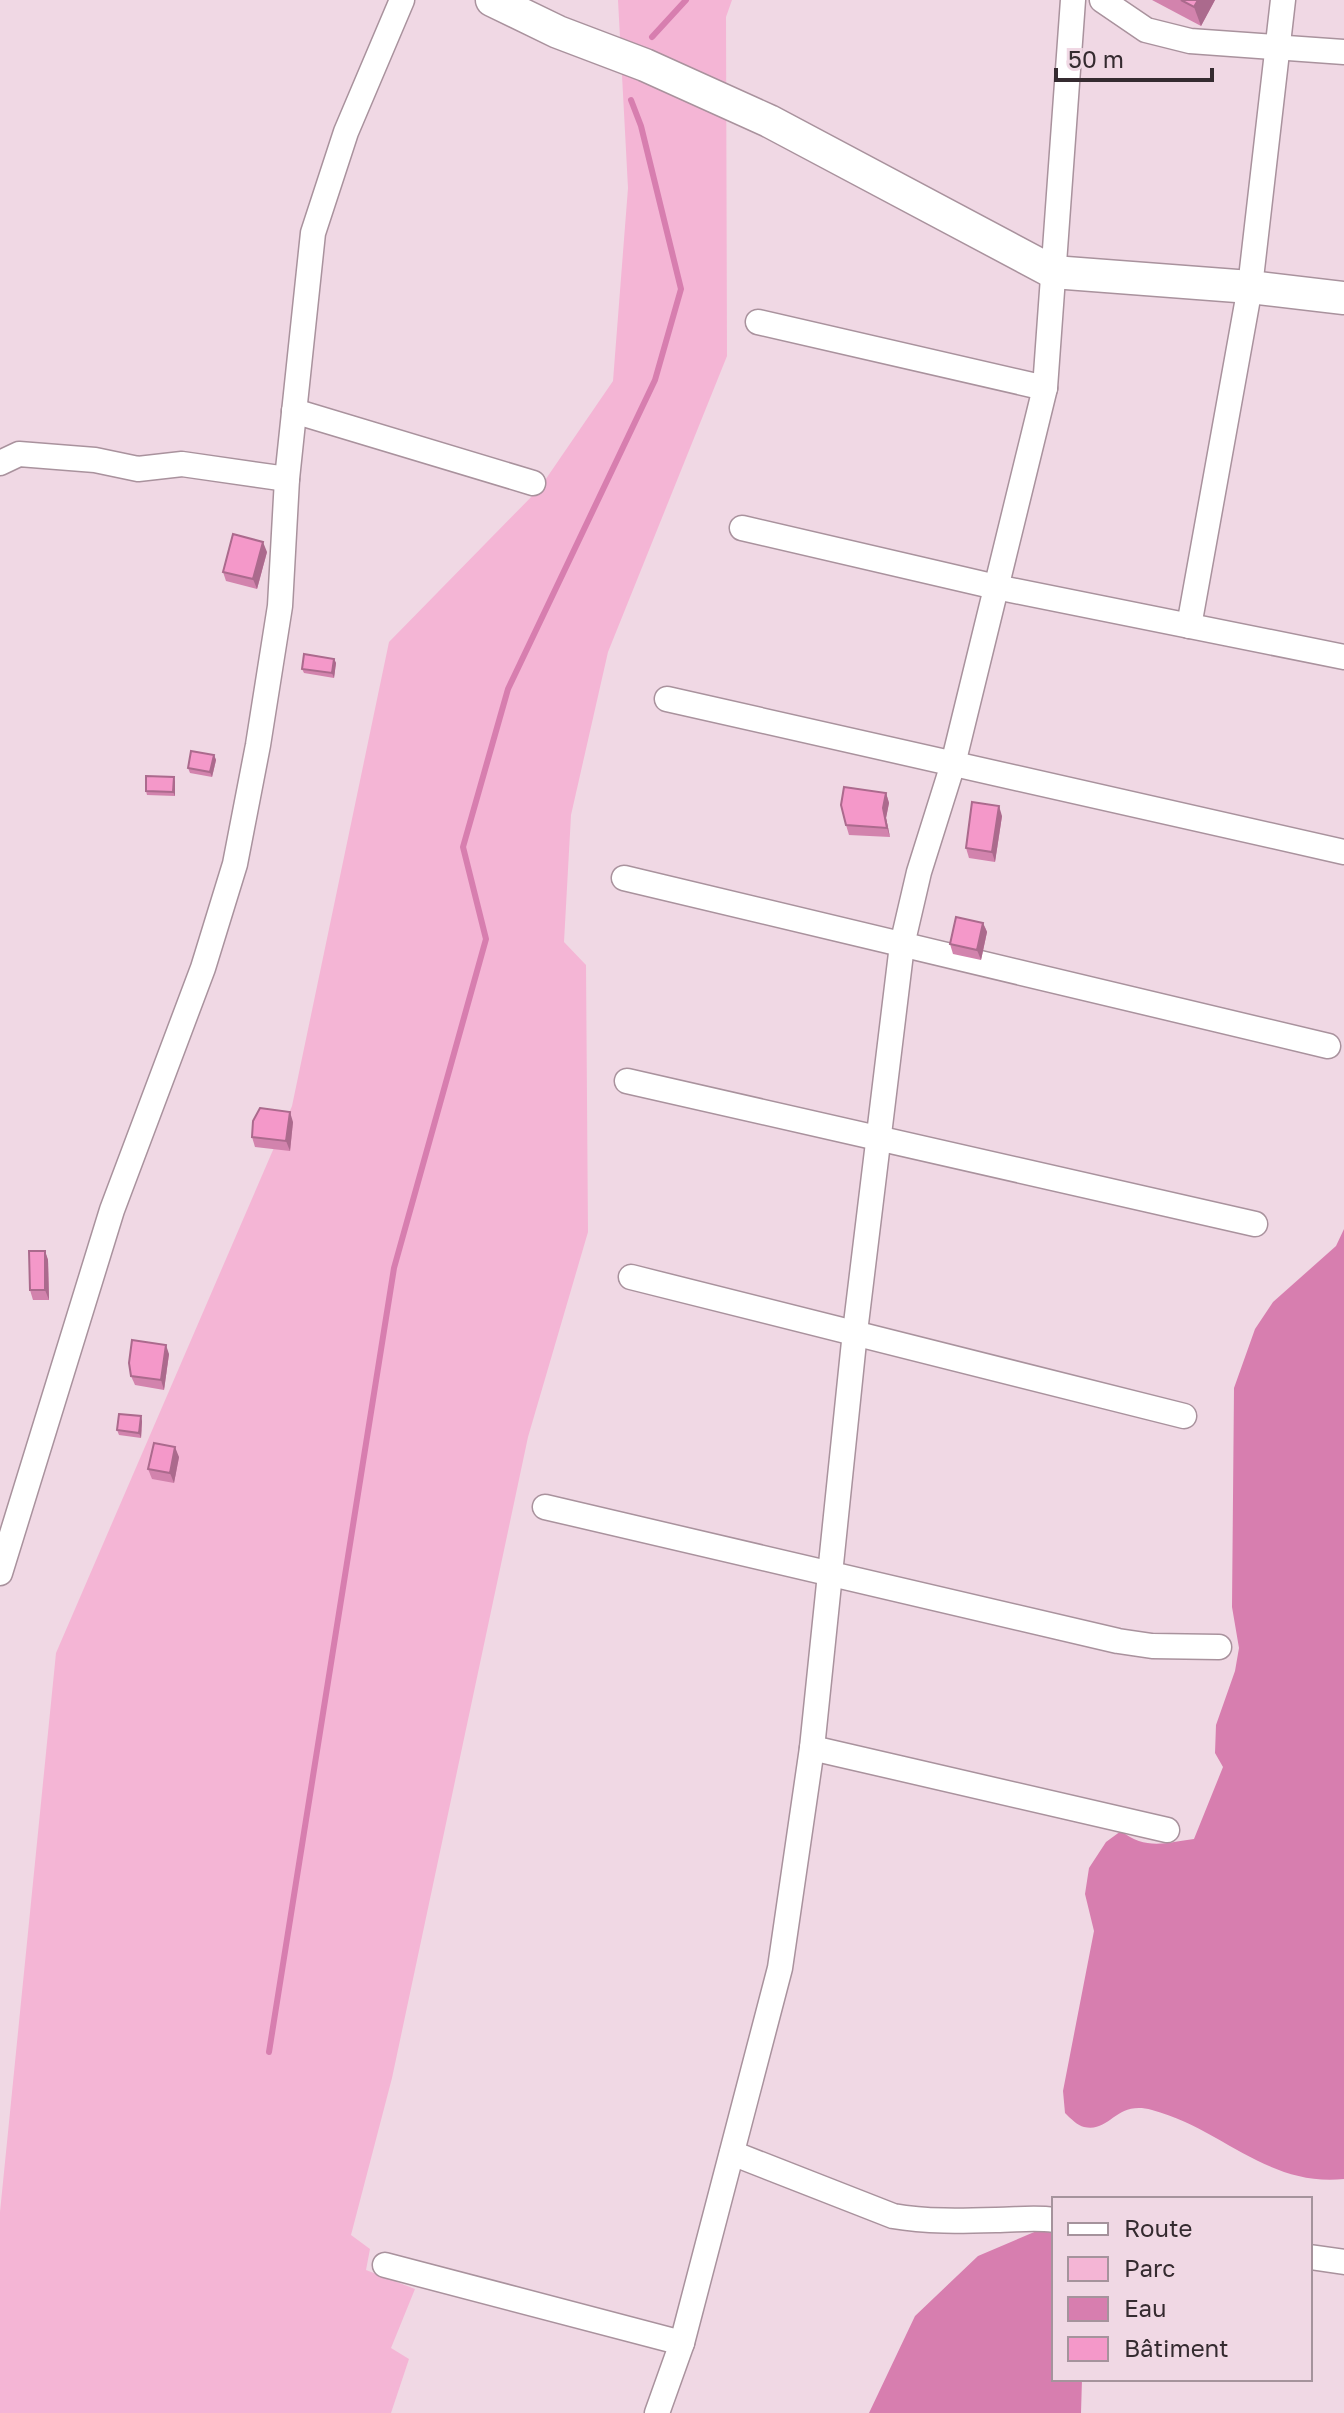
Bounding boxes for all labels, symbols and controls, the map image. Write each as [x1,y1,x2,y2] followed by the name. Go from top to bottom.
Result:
[1056,32,1212,82] scale bar
[1068,44,1124,73] text: 50 m
[1052,2197,1312,2381] legend
[1124,2213,1193,2242] text: Route
[1124,2253,1175,2282] text: Parc
[1124,2293,1166,2322] text: Eau
[1124,2333,1229,2362] text: Bâtiment

